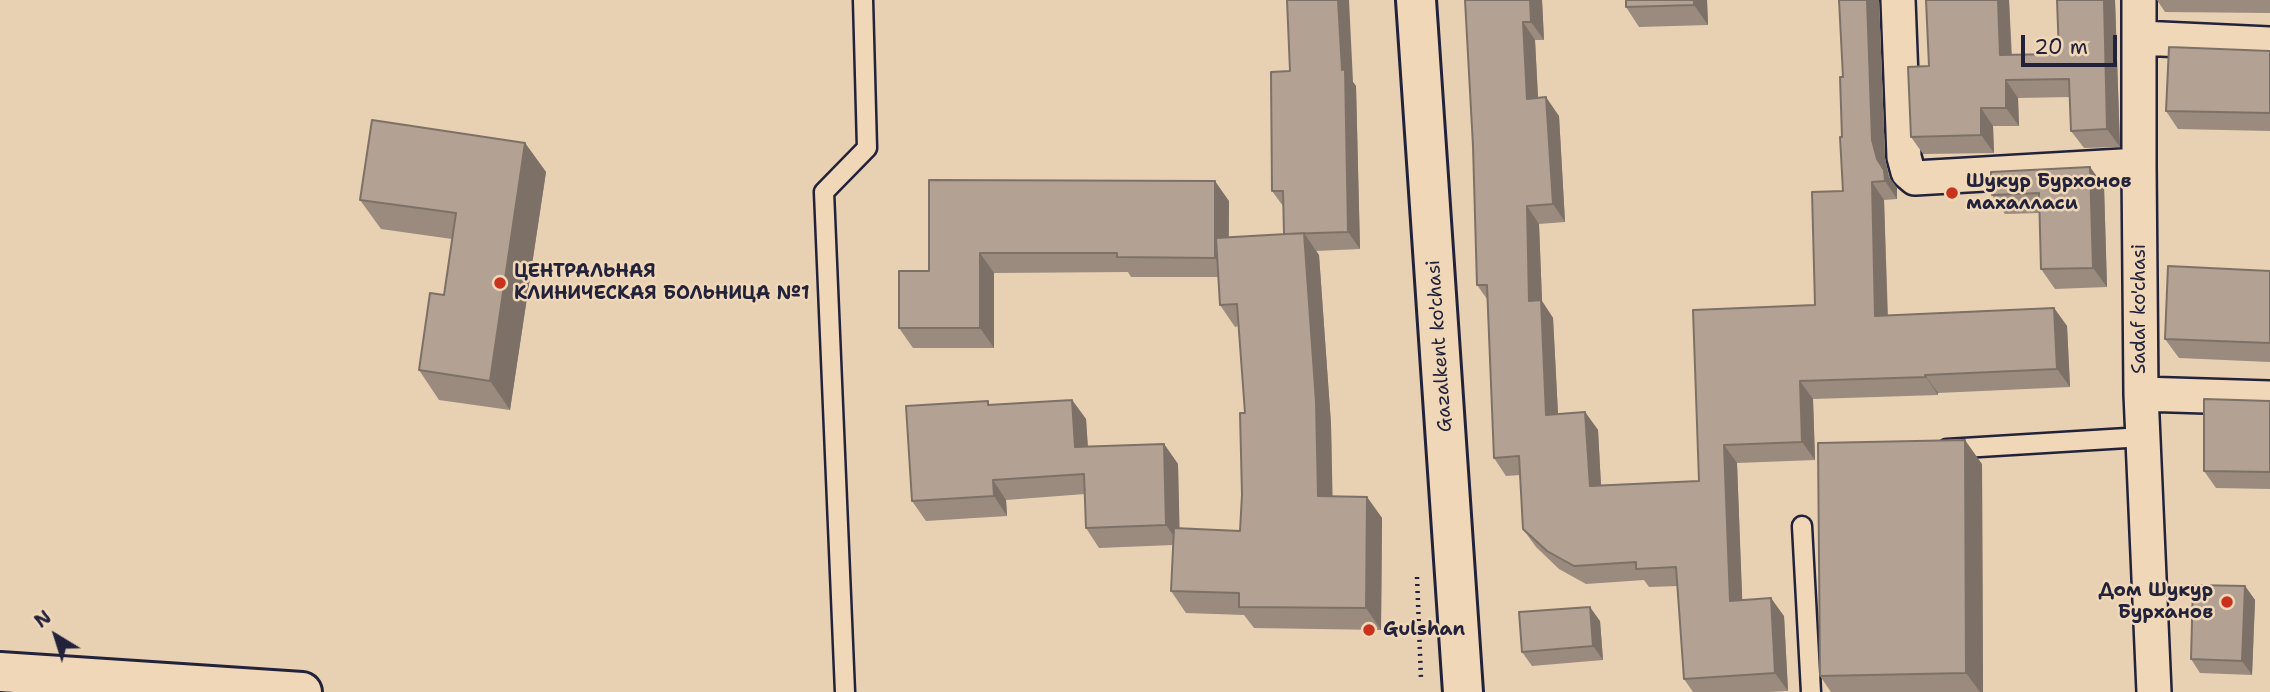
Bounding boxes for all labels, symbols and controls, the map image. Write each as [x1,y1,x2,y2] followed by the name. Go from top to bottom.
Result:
[2025,21,2121,65] scale bar
[2034,33,2088,61] text: 20 m
[1966,171,2131,215] place label: Шукур Бурхонов махалласи
[1944,185,1960,201] marker: Шукур Бурхонов махалласи
[2129,244,2151,374] street label: Sadaf ko'chasi
[1423,259,1457,433] street label: Gazalkent ko'chasi
[514,261,810,305] place label: ЦЕНТРАЛЬНАЯ КЛИНИЧЕСКАЯ БОЛЬНИЦА №1
[492,275,508,291] marker: ЦЕНТРАЛЬНАЯ КЛИНИЧЕСКАЯ БОЛЬНИЦА №1
[2099,580,2213,624] place label: Дом Шукур Бурханов
[2219,594,2235,610] marker: Дом Шукур Бурханов
[21,601,91,671] north arrow
[29,605,56,634] text: N
[1383,619,1465,641] place label: Gulshan
[1361,622,1377,638] marker: Gulshan

